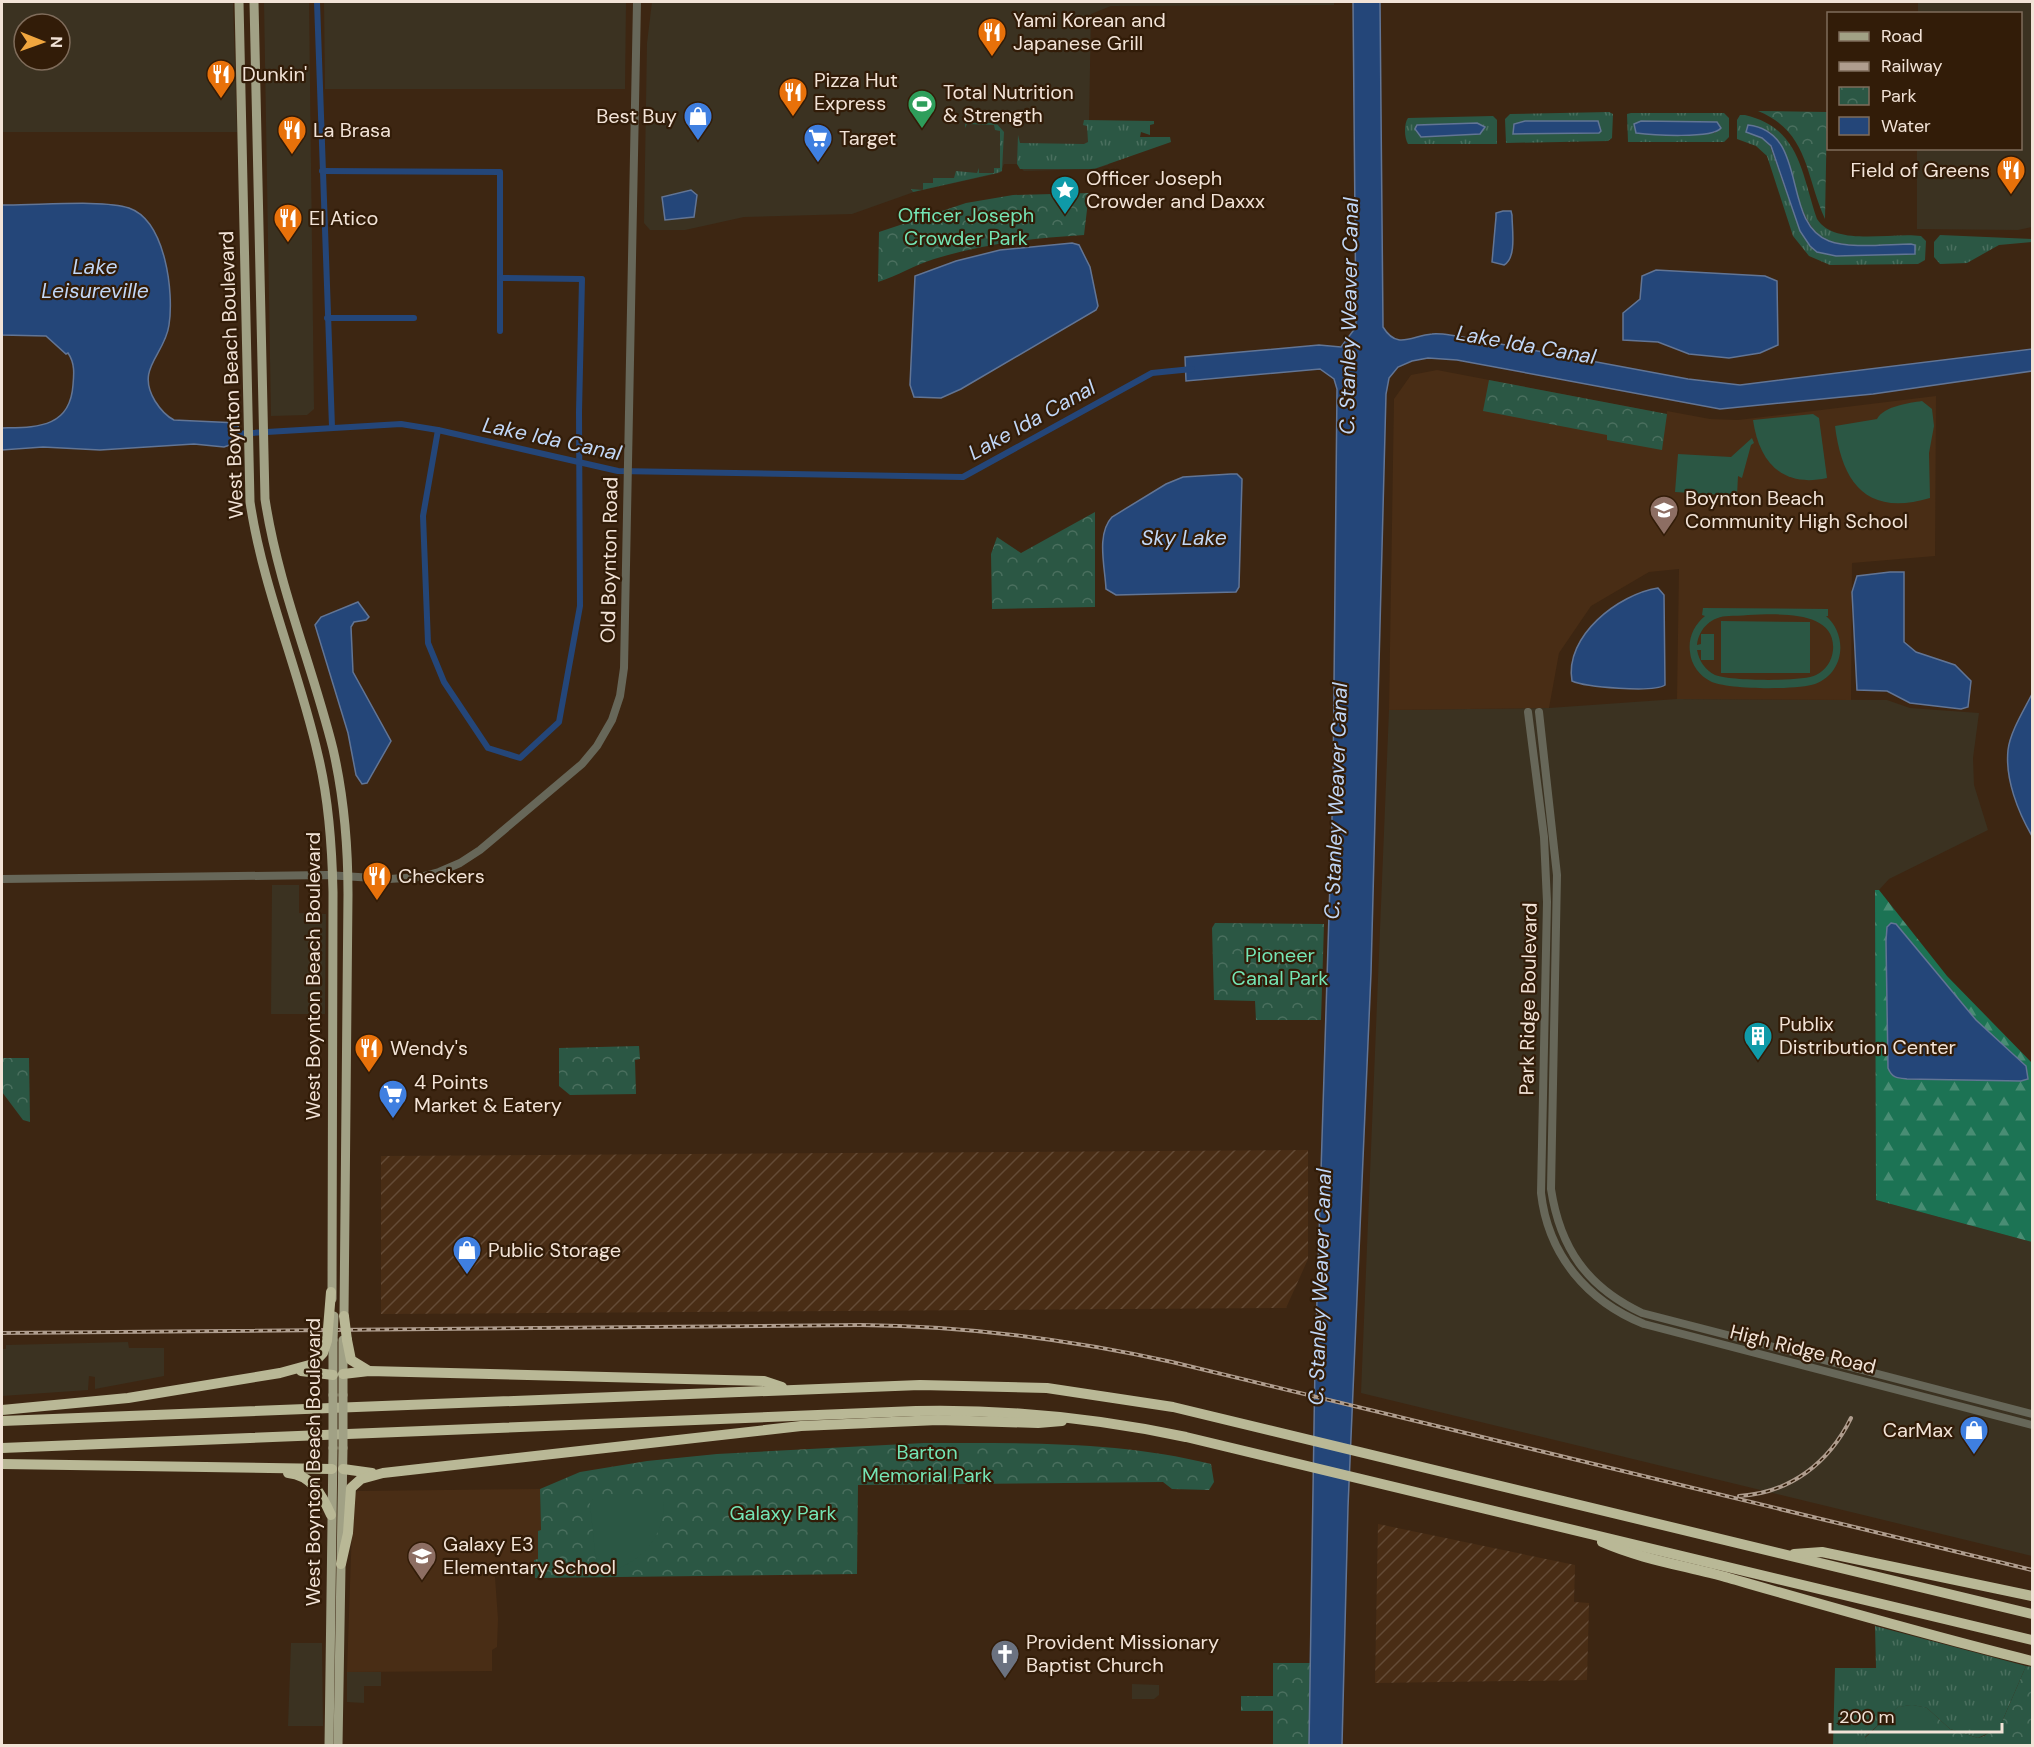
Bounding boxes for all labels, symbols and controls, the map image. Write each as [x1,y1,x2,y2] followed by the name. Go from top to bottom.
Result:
[1013,7,1166,56] place label: Yami Korean and Japanese Grill
[12,12,72,72] north arrow
[1827,12,2022,150] legend
[976,16,1008,58] restaurant icon: Yami Korean and Japanese Grill
[1881,24,1923,48] text: Road
[46,36,67,48] text: N
[1881,54,1943,78] text: Railway
[205,58,237,100] restaurant icon: Dunkin'
[242,61,307,87] place label: Dunkin'
[814,67,898,116] place label: Pizza Hut Express
[777,76,809,118] restaurant icon: Pizza Hut Express
[943,79,1074,128] place label: Total Nutrition & Strength
[1881,84,1917,108] text: Park
[906,88,938,130] sports icon: Total Nutrition & Strength
[682,100,714,142] shop icon: Best Buy
[596,103,677,129] place label: Best Buy
[276,114,308,156] restaurant icon: La Brasa
[1881,114,1931,138] text: Water
[313,117,391,143] place label: La Brasa
[802,122,834,164] supermarket icon: Target
[839,125,897,151] place label: Target
[1995,154,2027,196] restaurant icon: Field of Greens
[1850,157,1990,183] place label: Field of Greens
[1086,165,1265,214] place label: Officer Joseph Crowder and Daxxx
[1049,174,1081,216] place icon: Officer Joseph Crowder and Daxxx
[1333,197,1365,435] water label: C. Stanley Weaver Canal
[272,202,304,244] restaurant icon: El Atico
[898,202,1034,251] park label: Officer Joseph Crowder Park
[309,205,378,231] place label: El Atico
[213,231,249,519] street label: West Boynton Beach Boulevard
[41,253,149,305] water label: Lake Leisureville
[1454,319,1598,371] water label: Lake Ida Canal
[963,373,1101,467] water label: Lake Ida Canal
[480,411,624,467] water label: Lake Ida Canal
[595,477,623,643] street label: Old Boynton Road
[1685,485,1908,534] place label: Boynton Beach Community High School
[1648,494,1680,536] school or university icon: Boynton Beach Community High School
[1141,524,1227,552] water label: Sky Lake
[1318,682,1354,920] water label: C. Stanley Weaver Canal
[300,832,326,1120] street label: West Boynton Beach Boulevard
[361,860,393,902] restaurant icon: Checkers
[398,863,485,889] place label: Checkers
[1513,902,1543,1096] street label: Park Ridge Boulevard
[1232,942,1328,991] park label: Pioneer Canal Park
[1779,1011,1956,1060] place label: Publix Distribution Center
[1742,1020,1774,1062] building icon: Publix Distribution Center
[353,1032,385,1074] restaurant icon: Wendy's
[390,1035,468,1061] place label: Wendy's
[414,1069,562,1118] place label: 4 Points Market & Eatery
[377,1078,409,1120] supermarket icon: 4 Points Market & Eatery
[1302,1168,1338,1406] water label: C. Stanley Weaver Canal
[451,1234,483,1276] shop icon: Public Storage
[488,1237,621,1263] place label: Public Storage
[300,1318,326,1606] street label: West Boynton Beach Boulevard
[1727,1318,1879,1380] street label: High Ridge Road
[1958,1414,1990,1456] shop icon: CarMax
[1883,1417,1953,1443] place label: CarMax
[862,1439,992,1488] park label: Barton Memorial Park
[729,1500,837,1526] park label: Galaxy Park
[443,1531,616,1580] place label: Galaxy E3 Elementary School
[406,1540,438,1582] school or university icon: Galaxy E3 Elementary School
[1026,1629,1219,1678] place label: Provident Missionary Baptist Church
[989,1638,1021,1680] church icon: Provident Missionary Baptist Church
[1830,1696,2002,1734] scale bar
[1839,1705,1895,1729] text: 200 m

